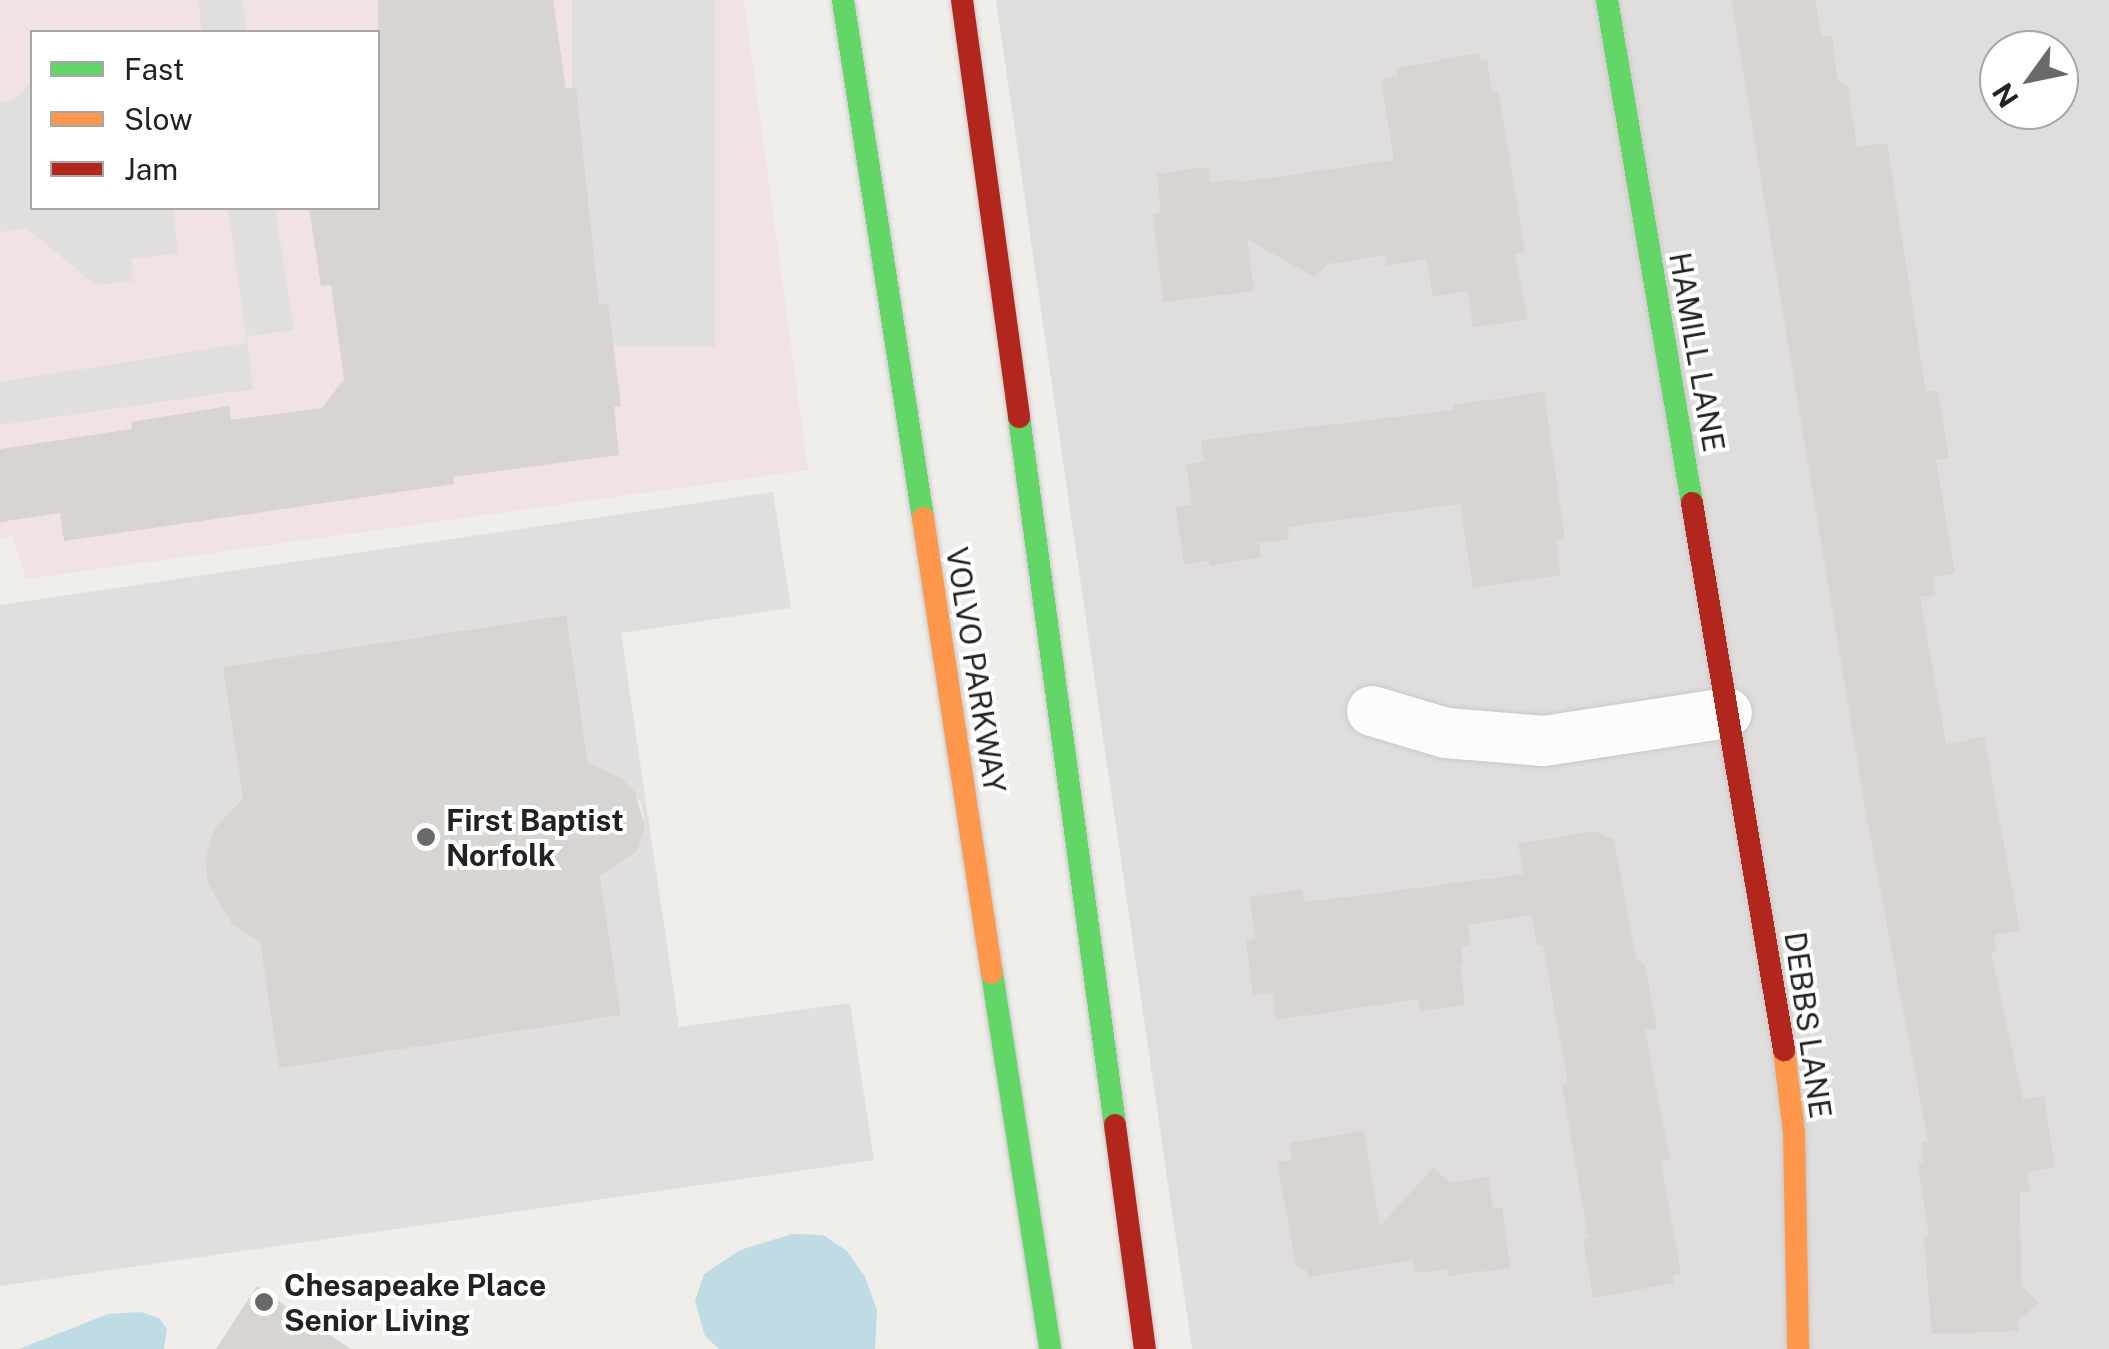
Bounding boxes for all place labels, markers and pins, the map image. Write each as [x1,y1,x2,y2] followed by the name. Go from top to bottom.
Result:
[446,802,624,872] place label: First Baptist Norfolk
[415,826,437,848] marker: First Baptist Norfolk
[284,1267,546,1338] place label: Chesapeake Place Senior Living
[253,1291,275,1313] marker: Chesapeake Place Senior Living

